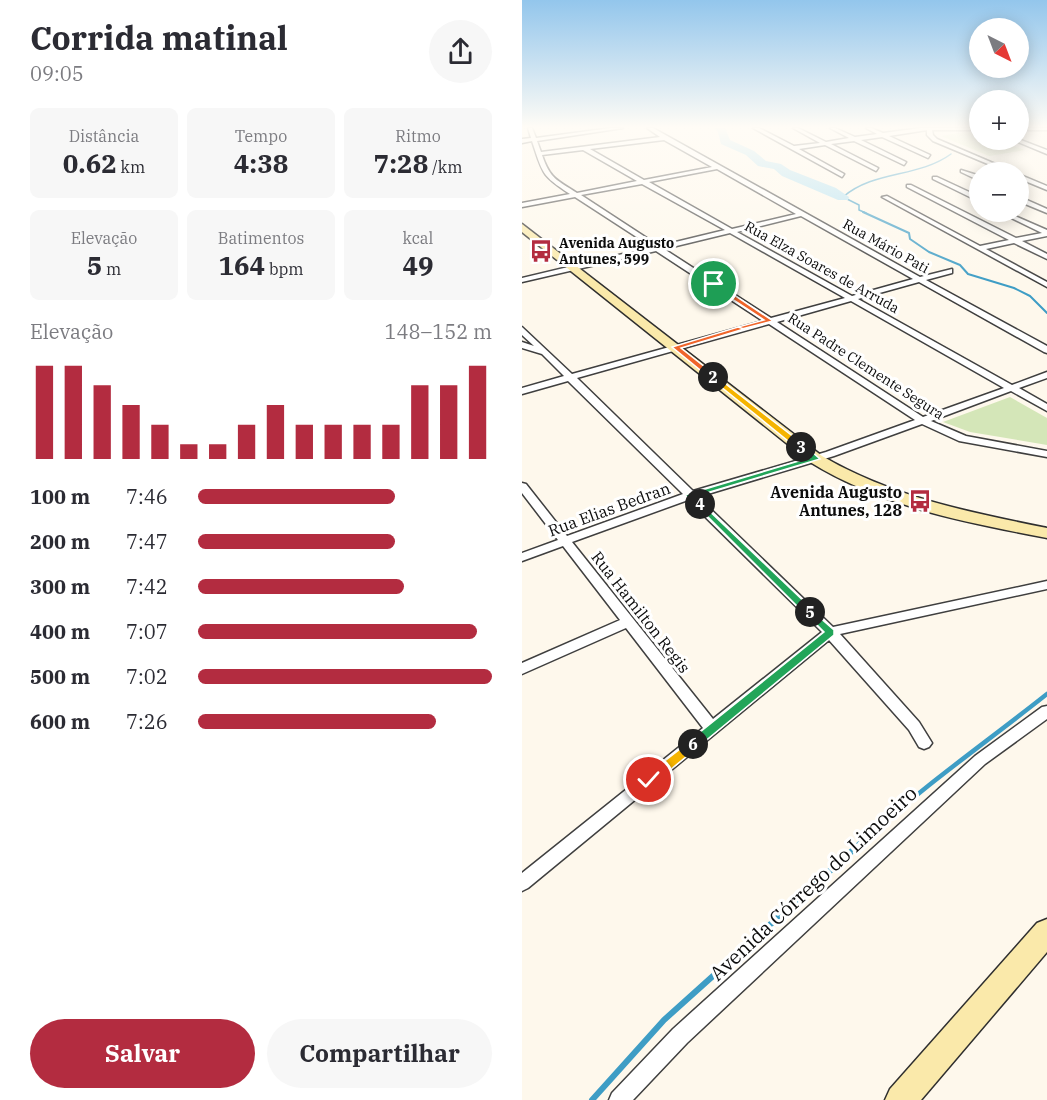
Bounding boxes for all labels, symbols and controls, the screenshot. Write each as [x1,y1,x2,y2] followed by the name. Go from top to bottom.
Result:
[30,16,288,59] text: Corrida matinal
[969,18,1029,78] north arrow
[969,18,1029,222] map controls
[429,20,492,83] button: share
[30,60,84,87] text: 09:05
[969,90,1029,150] button: +
[69,126,139,146] text: Distância
[235,126,287,146] text: Tempo
[395,126,441,146] text: Ritmo
[63,146,117,180] text: 0.62
[234,146,288,180] text: 4:38
[374,146,428,180] text: 7:28
[117,157,145,177] text: km
[428,157,462,177] text: /km
[969,162,1029,222] button: −
[840,215,932,277] street label: Rua Mário Pati
[741,217,903,317] street label: Rua Elza Soares de Arruda
[71,228,137,248] text: Elevação
[218,228,304,248] text: Batimentos
[403,228,433,248] text: kcal
[559,234,674,268] place label: Avenida Augusto Antunes, 599
[528,238,554,264] bus stop icon: Avenida Augusto Antunes, 599
[87,248,102,282] text: 5
[218,248,265,282] text: 164
[402,248,434,282] text: 49
[688,258,739,309] pin
[102,259,121,279] text: m
[265,259,304,279] text: bpm
[697,267,730,300] icon: arrive
[784,309,948,423] street label: Rua Padre Clemente Segura
[30,318,113,345] text: Elevação
[385,318,492,345] text: 148–152 m
[698,362,728,392] pin: 2
[708,367,718,387] text: 2
[786,432,816,462] pin: 3
[796,437,806,457] text: 3
[545,478,673,540] street label: Rua Elias Bedran
[770,482,902,520] place label: Avenida Augusto Antunes, 128
[30,483,90,510] text: 100 m
[126,483,168,510] text: 7:46
[907,488,933,514] bus stop icon: Avenida Augusto Antunes, 128
[685,489,715,519] pin: 4
[695,494,705,514] text: 4
[30,528,90,555] text: 200 m
[126,528,168,555] text: 7:47
[587,547,695,677] street label: Rua Hamilton Regis
[30,573,90,600] text: 300 m
[126,573,168,600] text: 7:42
[795,597,825,627] pin: 5
[805,602,815,622] text: 5
[30,618,90,645] text: 400 m
[126,618,168,645] text: 7:07
[30,663,90,690] text: 500 m
[126,663,168,690] text: 7:02
[30,708,90,735] text: 600 m
[126,708,168,735] text: 7:26
[678,729,708,759] pin: 6
[688,734,698,754] text: 6
[623,754,674,805] pin
[632,763,665,796] icon: check
[703,780,923,986] street label: Avenida Córrego do Limoeiro
[30,1019,255,1088] button: Salvar
[267,1019,492,1088] button: Compartilhar

